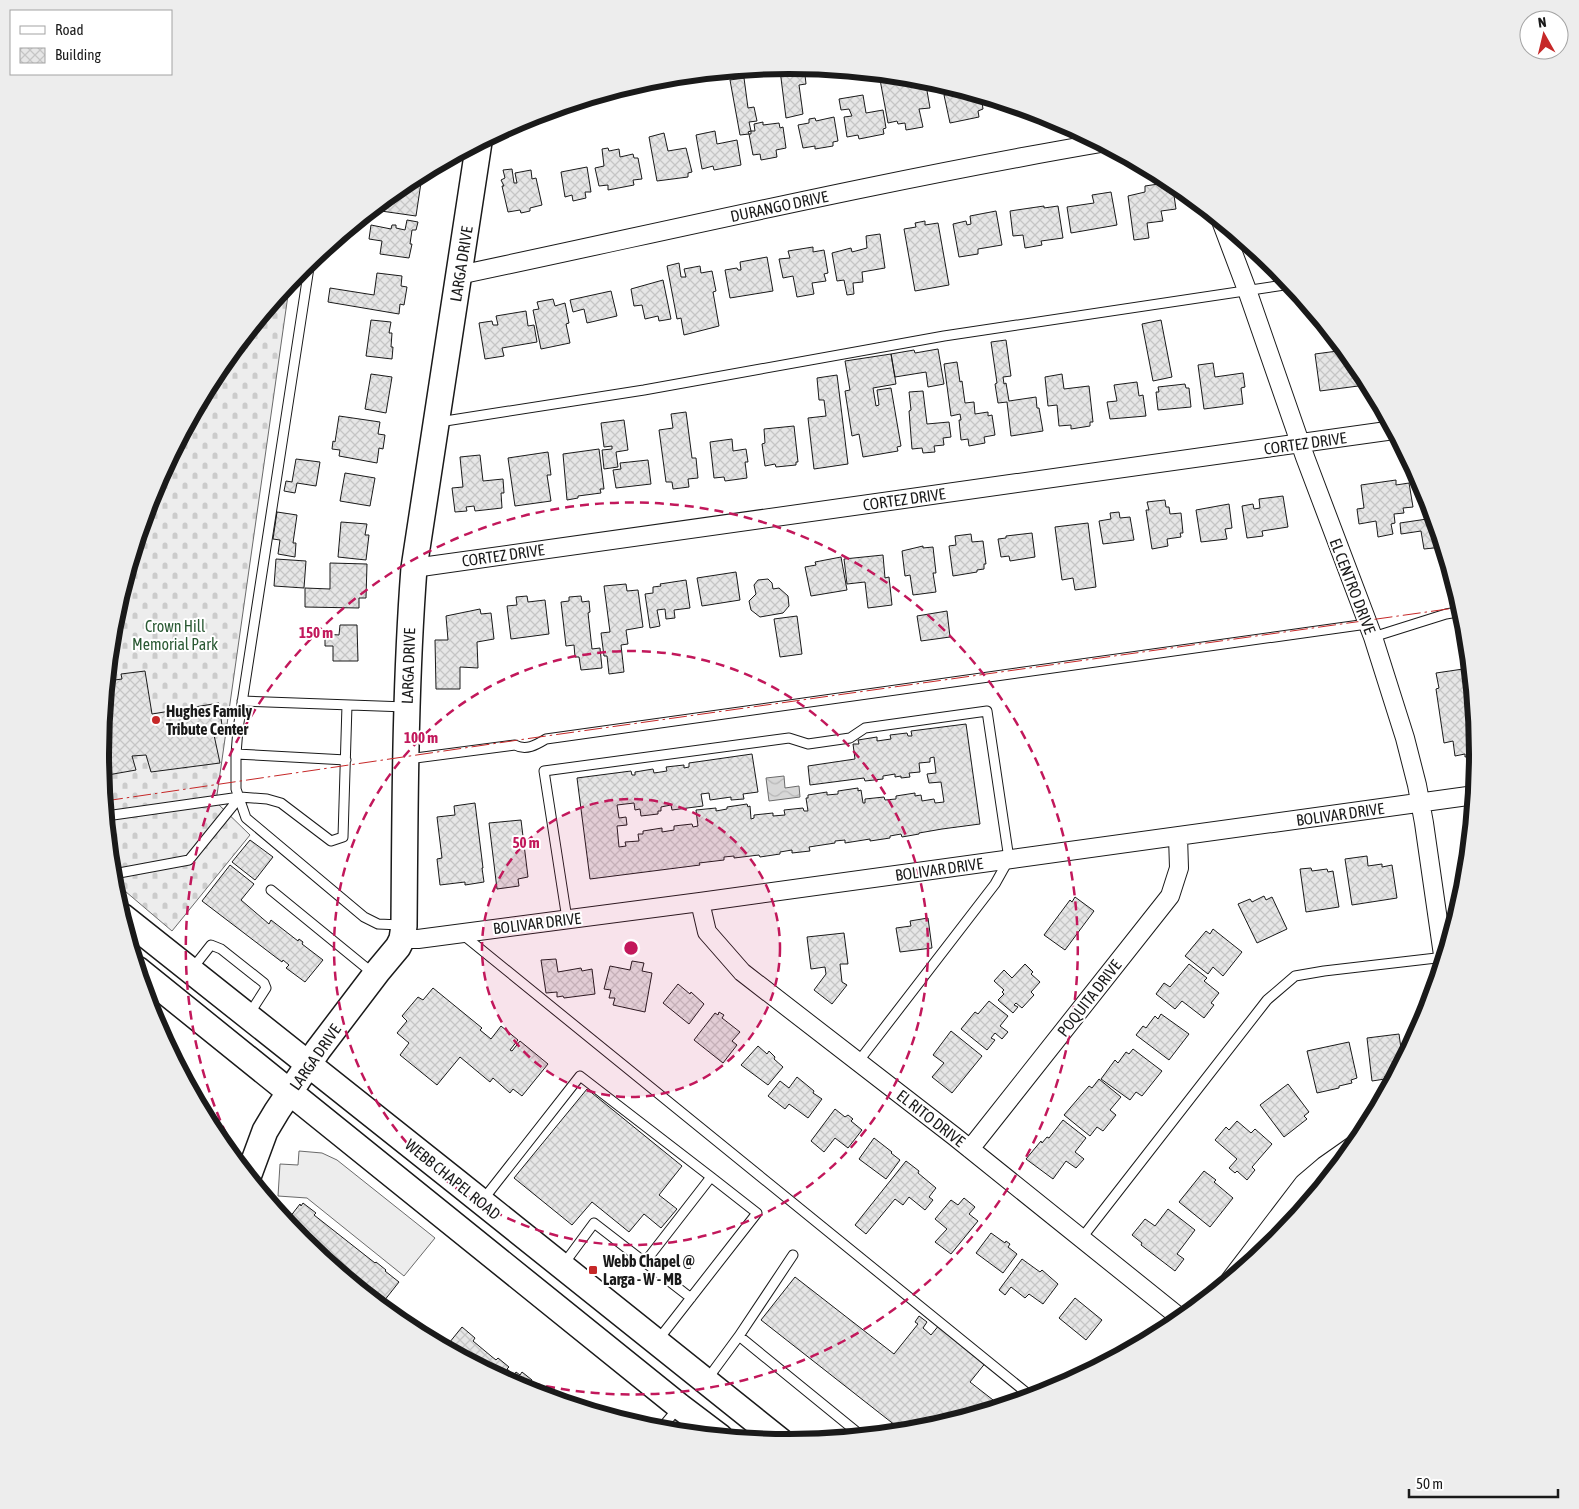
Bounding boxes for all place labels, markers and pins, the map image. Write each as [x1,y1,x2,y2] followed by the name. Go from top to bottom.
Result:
[166,702,253,738] place label: Hughes Family Tribute Center
[150,714,162,726] marker: Hughes Family Tribute Center
[622,939,640,957] centre of rings
[602,1252,695,1288] place label: Webb Chapel @ Larga - W - MB
[587,1264,599,1276] marker: Webb Chapel @ Larga - W - MB

